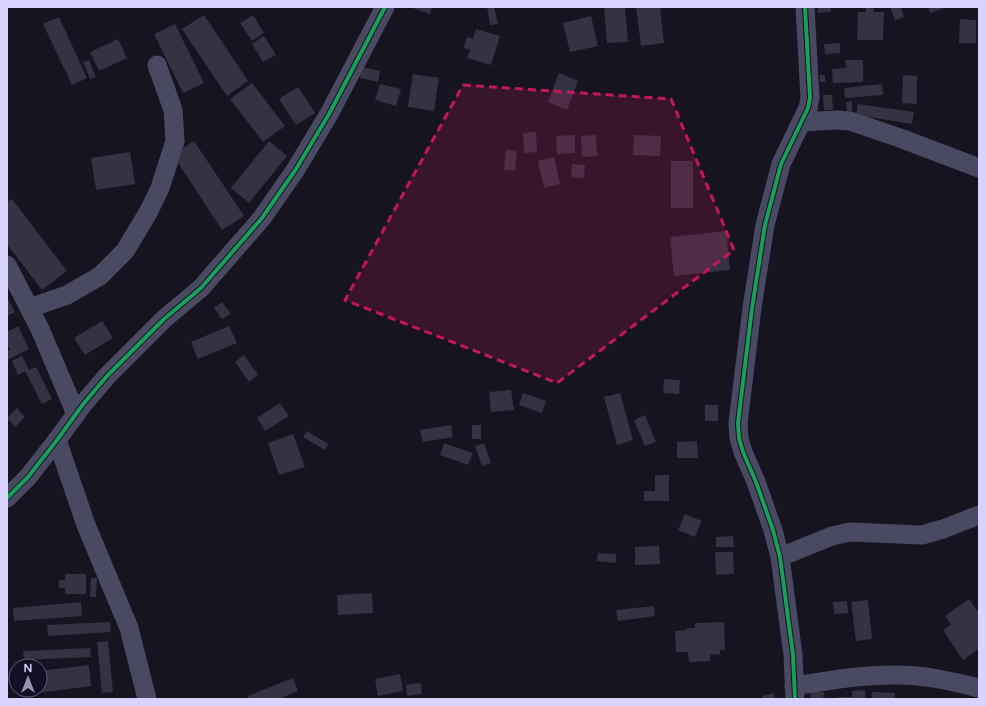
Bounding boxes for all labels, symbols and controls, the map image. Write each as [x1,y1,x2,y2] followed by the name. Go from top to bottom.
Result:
[8,658,48,698] north arrow
[24,662,32,675] text: N

